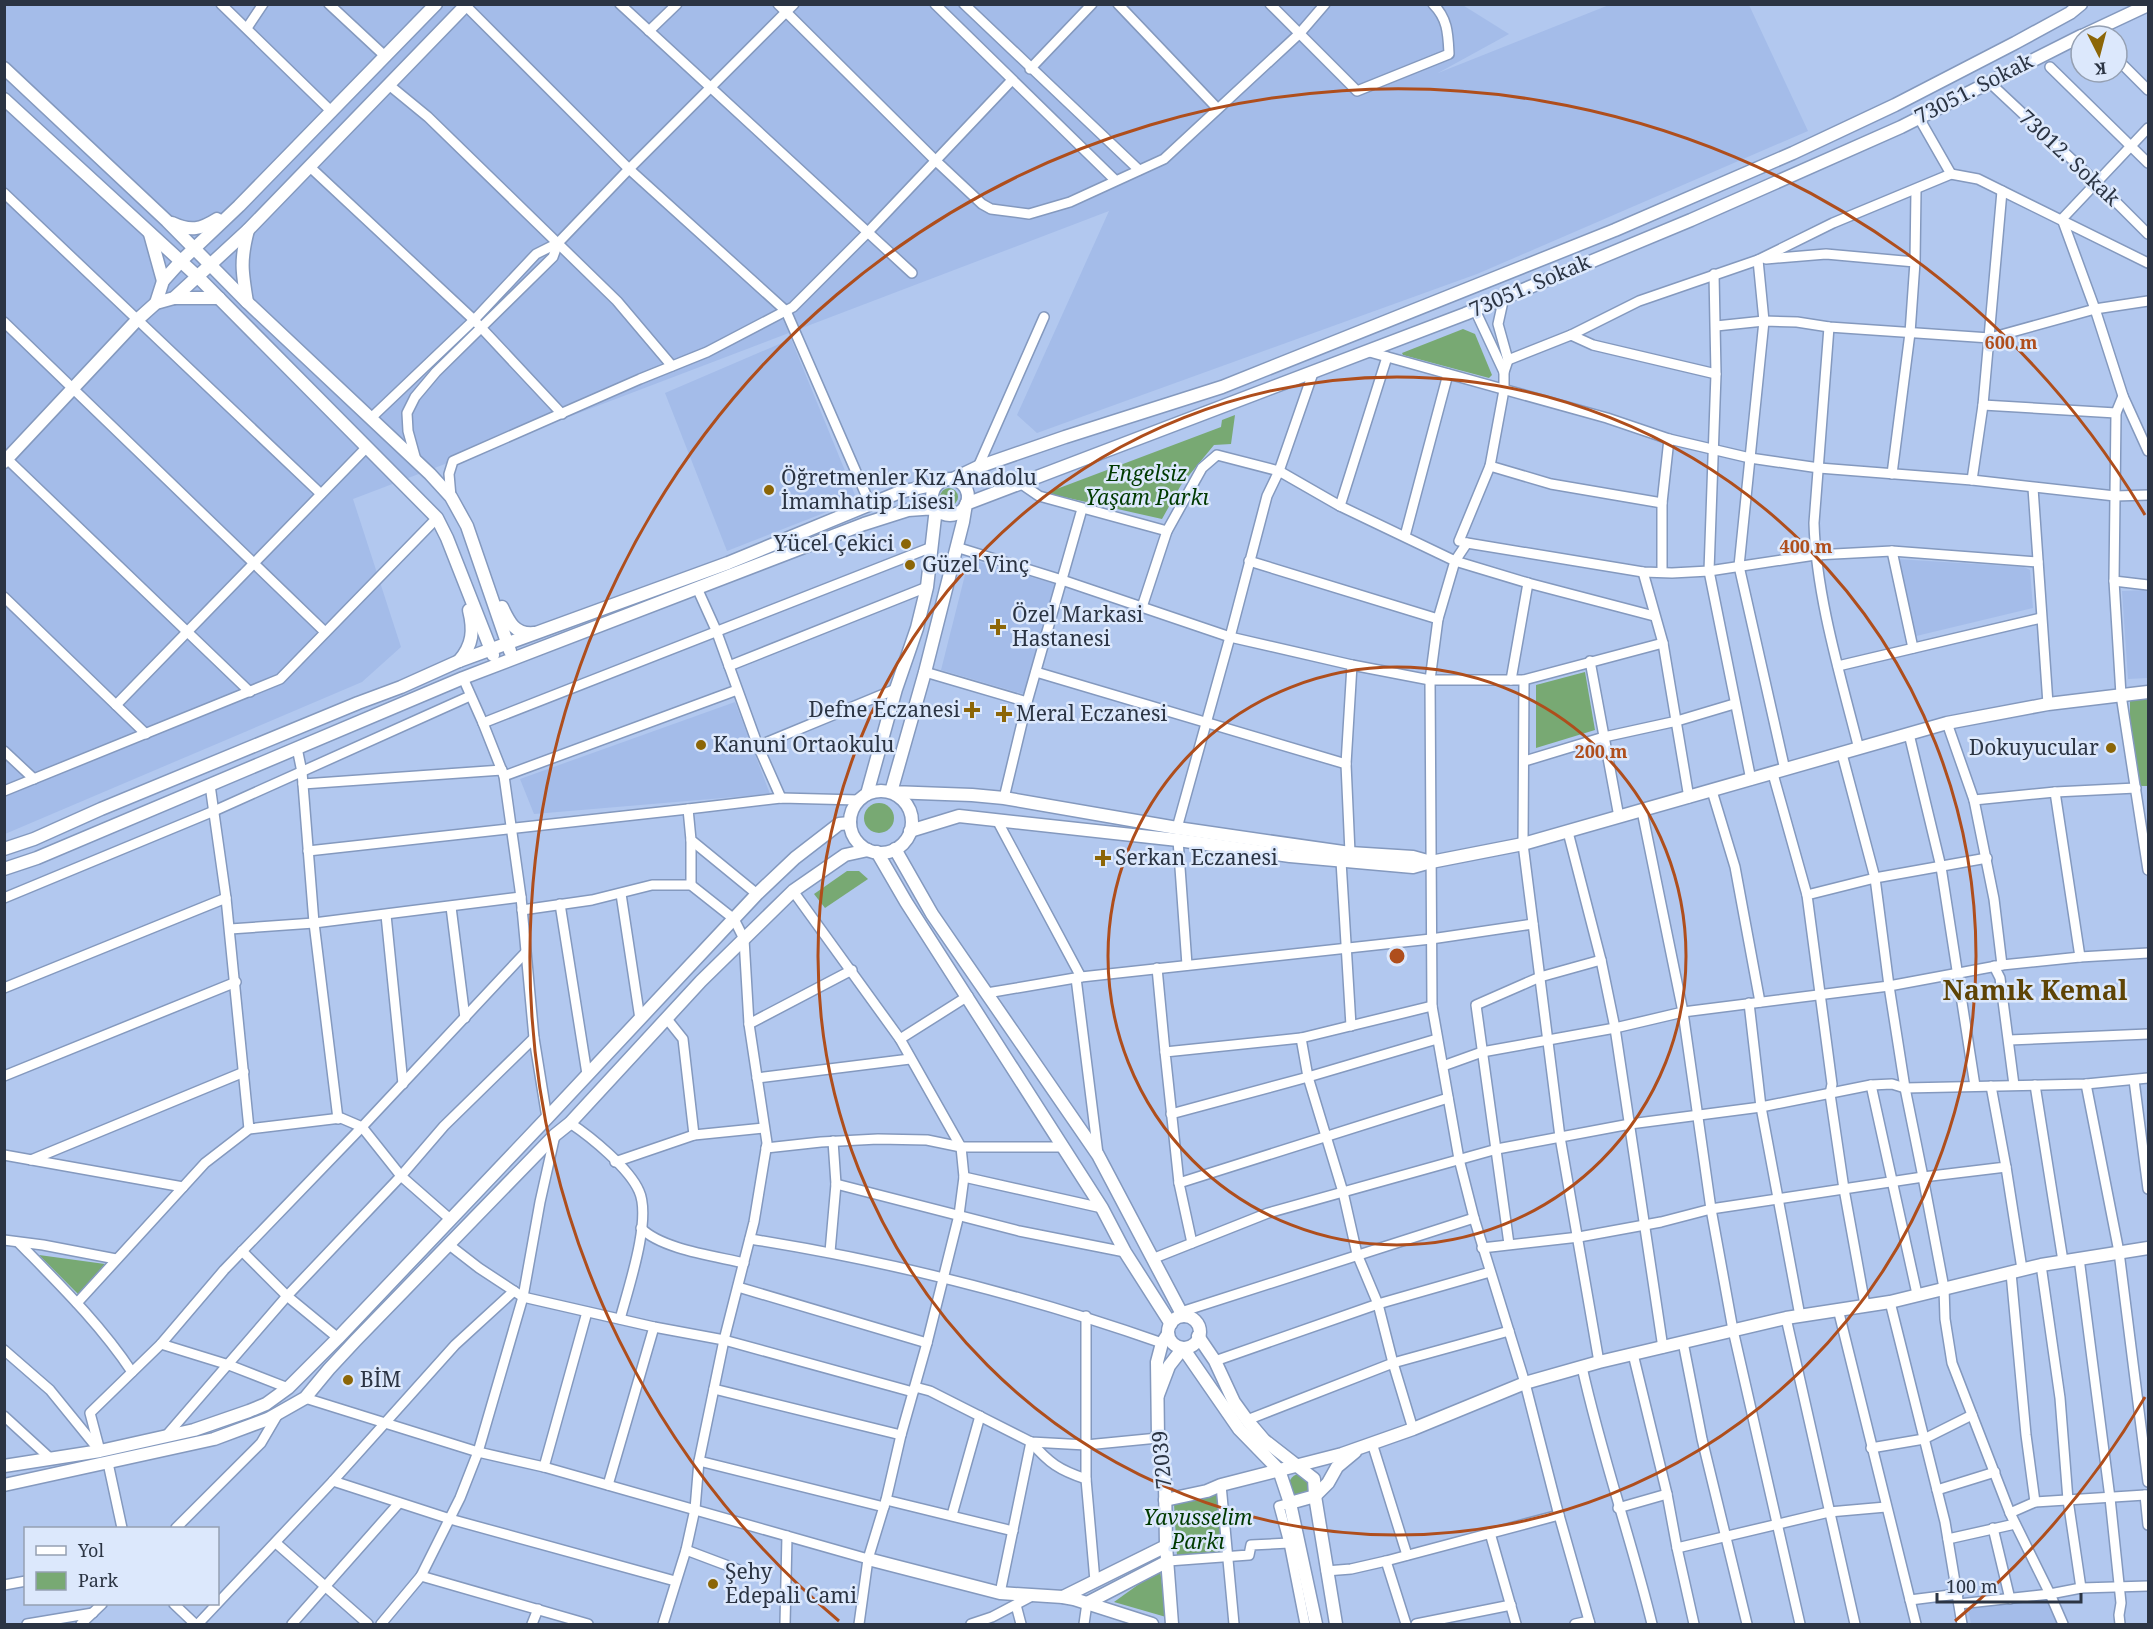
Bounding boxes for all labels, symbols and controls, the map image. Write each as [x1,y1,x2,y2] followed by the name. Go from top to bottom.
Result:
[2069,24,2129,84] north arrow
[1910,46,2038,130] street label: 73051. Sokak
[2093,57,2108,80] text: K
[2013,103,2127,212] street label: 73012. Sokak
[1465,247,1595,323] street label: 73051. Sokak
[1985,330,2038,354] text: 600 m
[1085,459,1209,511] park label: Engelsiz Yaşam Parkı
[781,463,1037,515] place label: Öğretmenler Kız Anadolu İmamhatip Lisesi
[762,483,776,497] marker: Öğretmenler Kız Anadolu İmamhatip Lisesi
[773,529,894,557] place label: Yücel Çekici
[1780,534,1833,558] text: 400 m
[899,537,913,551] marker: Yücel Çekici
[922,550,1029,578] place label: Güzel Vinç
[903,558,917,572] marker: Güzel Vinç
[1012,600,1144,652] place label: Özel Markasi Hastanesi
[989,618,1007,636] marker: Özel Markasi Hastanesi
[809,695,960,723] place label: Defne Eczanesi
[1016,699,1167,727] place label: Meral Eczanesi
[965,703,979,717] marker: Defne Eczanesi
[997,707,1011,721] marker: Meral Eczanesi
[713,730,894,758] place label: Kanuni Ortaokulu
[1969,733,2099,761] place label: Dokuyucular
[694,738,708,752] marker: Kanuni Ortaokulu
[1575,739,1628,763] text: 200 m
[2104,741,2118,755] marker: Dokuyucular
[1115,843,1278,871] place label: Serkan Eczanesi
[1096,851,1110,865] marker: Serkan Eczanesi
[1387,946,1407,966] centre of rings
[1943,971,2128,1008] district label: Namık Kemal
[360,1365,401,1393] place label: BİM
[341,1373,355,1387] marker: BİM
[1144,1430,1178,1491] street label: 72039
[1143,1503,1253,1555] park label: Yavusselim Parkı
[24,1527,219,1605] legend
[77,1538,104,1562] text: Yol
[725,1557,857,1609] place label: Şehy Edepali Cami
[1937,1566,2081,1604] scale bar
[78,1568,118,1592] text: Park
[1946,1574,1998,1598] text: 100 m
[706,1577,720,1591] marker: Şehy Edepali Cami

